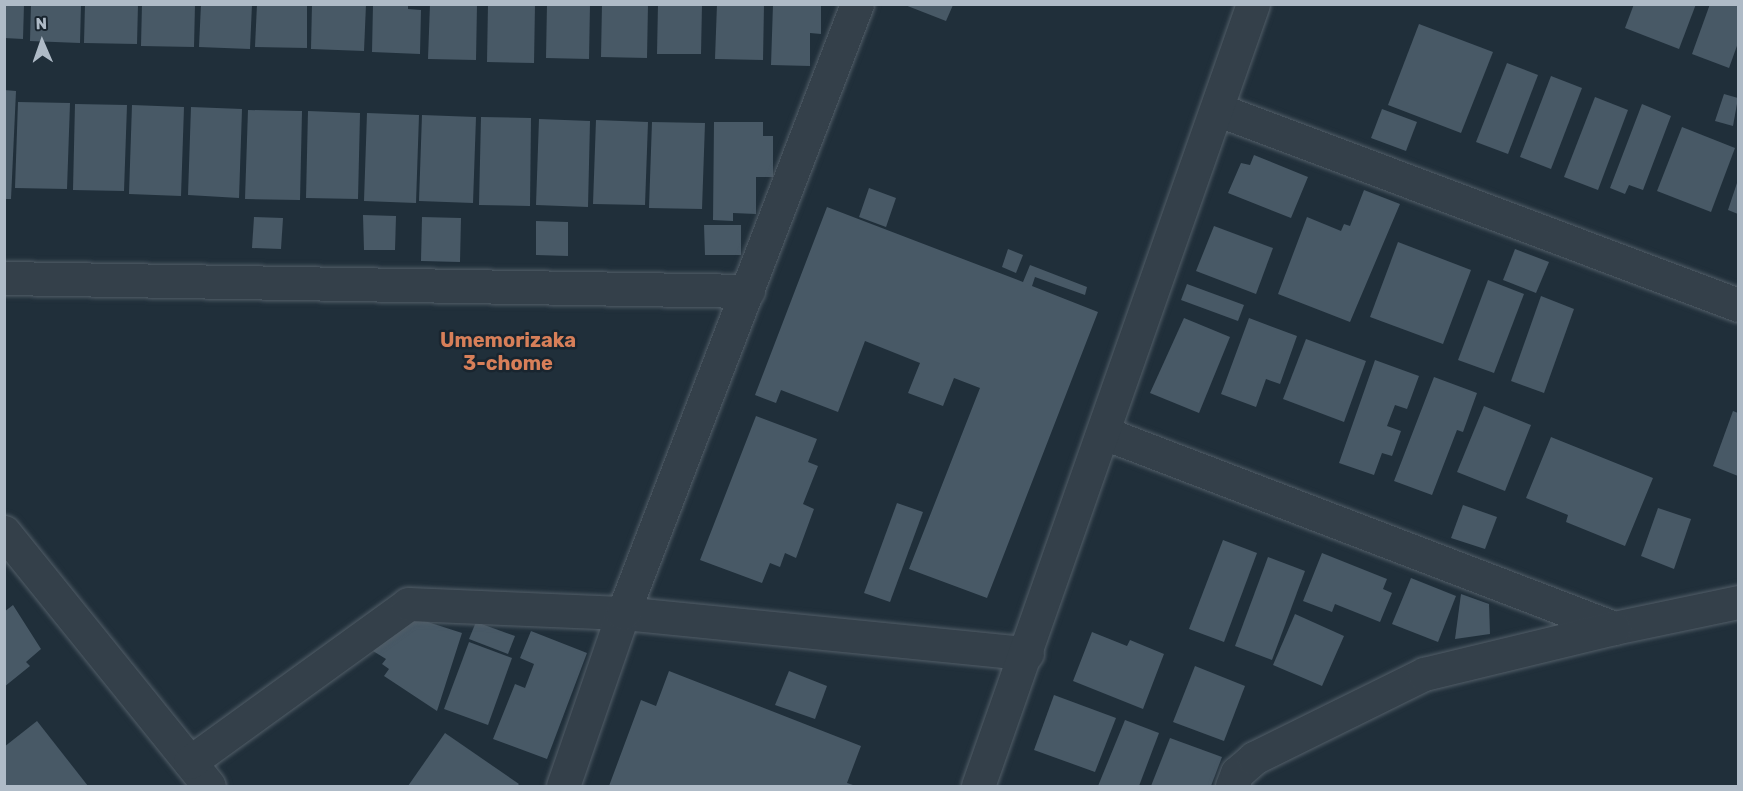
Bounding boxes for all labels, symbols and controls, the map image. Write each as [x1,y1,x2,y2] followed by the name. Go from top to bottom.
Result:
[12,12,72,72] north arrow
[35,14,47,33] text: N
[440,329,576,376] district label: Umemorizaka 3-chome

